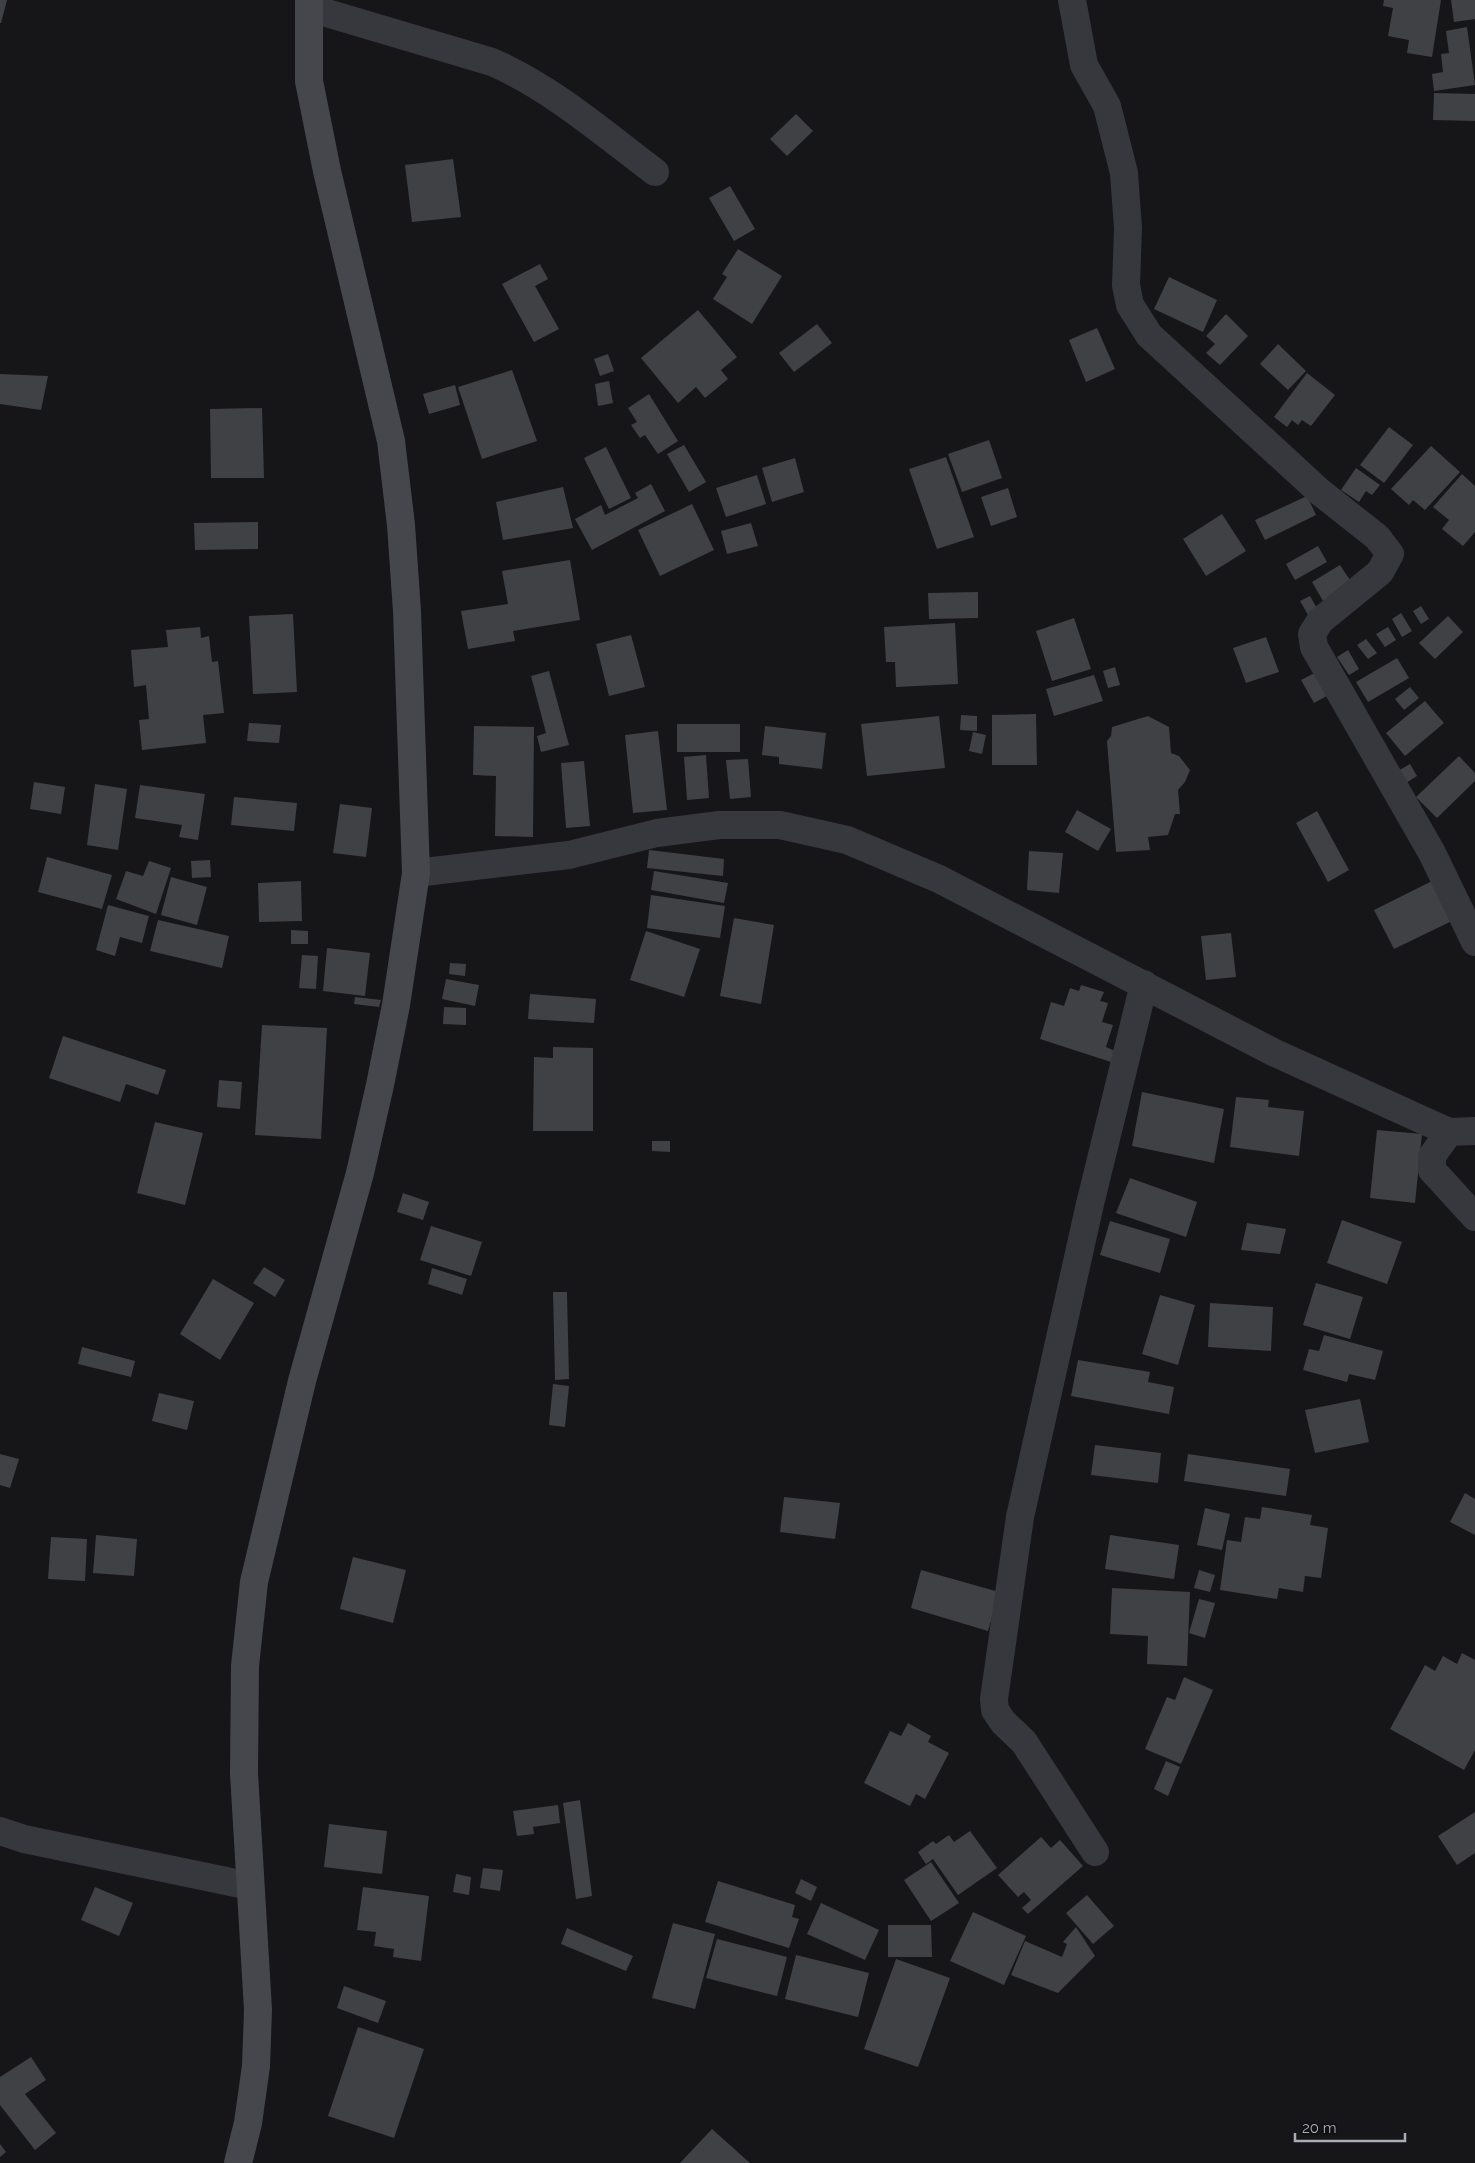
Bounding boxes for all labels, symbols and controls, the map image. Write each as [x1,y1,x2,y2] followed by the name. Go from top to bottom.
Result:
[1295,2110,1405,2142] scale bar
[1302,2119,1337,2137] text: 20 m

